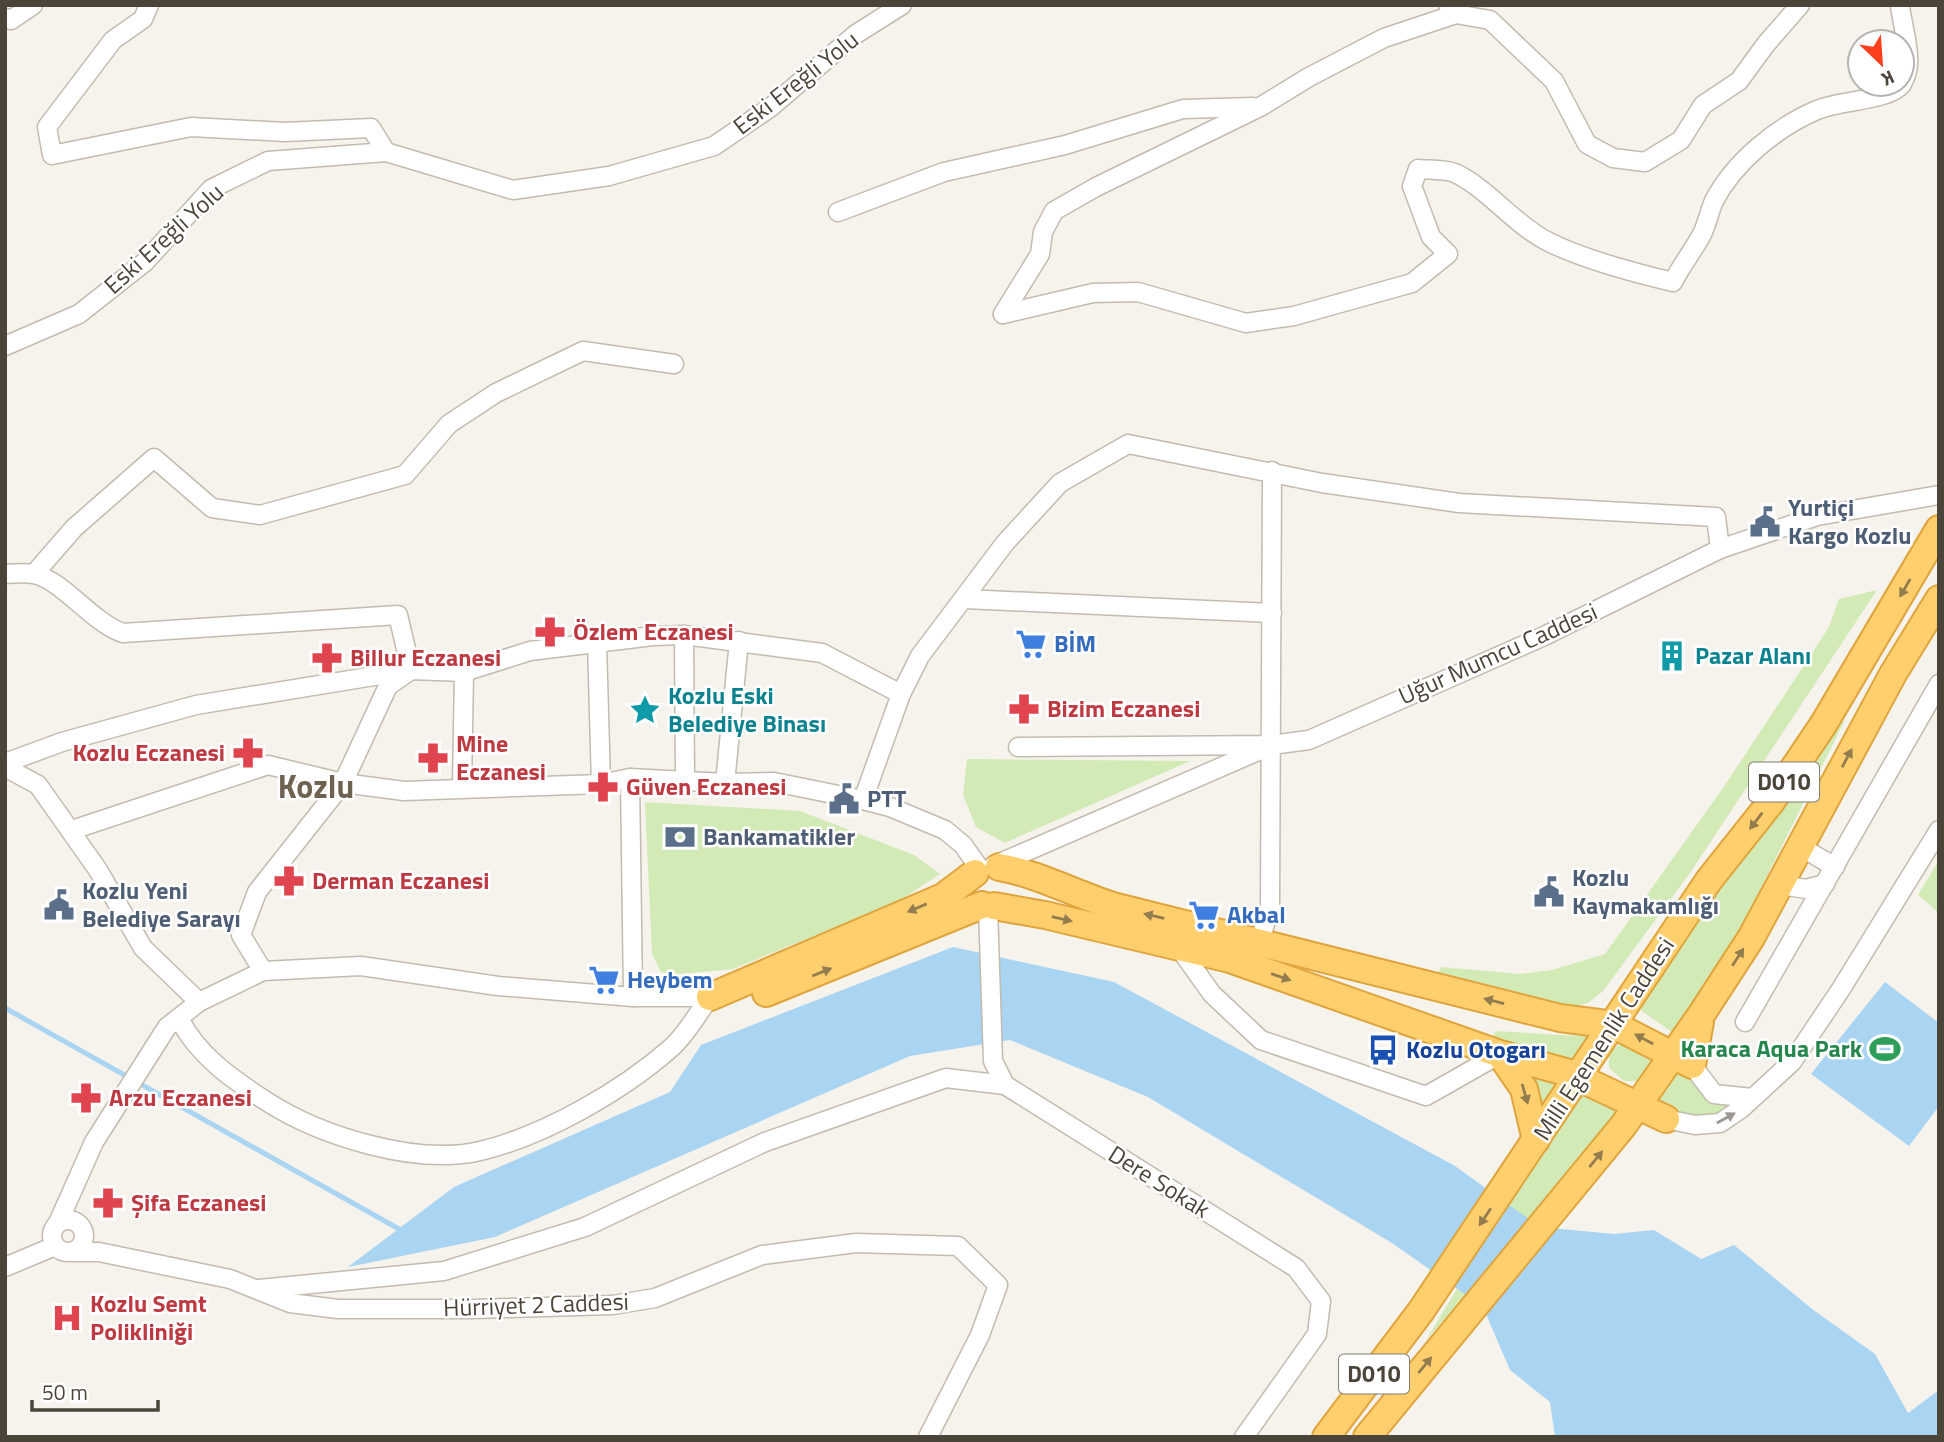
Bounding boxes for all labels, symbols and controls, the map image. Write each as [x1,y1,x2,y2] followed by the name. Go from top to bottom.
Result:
[725,22,866,143] street label: Eski Ereğli Yolu
[1846,28,1916,98] north arrow
[1877,63,1900,94] text: K
[95,175,231,302] street label: Eski Ereğli Yolu
[1788,489,1911,553] place label: Yurtiçi Kargo Kozlu
[1748,505,1782,539] public building icon: Yurtiçi Kargo Kozlu
[1899,578,1911,598] one-way arrow
[1392,593,1603,713] street label: Uğur Mumcu Caddesi
[573,613,734,649] place label: Özlem Eczanesi
[533,615,567,649] pharmacy icon: Özlem Eczanesi
[1054,625,1096,661] place label: BİM
[1014,627,1048,661] supermarket icon: BİM
[1695,637,1811,673] place label: Pazar Alanı
[350,639,501,675] place label: Billur Eczanesi
[1655,639,1689,673] building icon: Pazar Alanı
[310,641,344,675] pharmacy icon: Billur Eczanesi
[668,677,826,741] place label: Kozlu Eski Belediye Binası
[1047,690,1200,726] place label: Bizim Eczanesi
[1007,692,1041,726] pharmacy icon: Bizim Eczanesi
[628,693,662,727] place icon: Kozlu Eski Belediye Binası
[456,725,546,789] place label: Mine Eczanesi
[72,734,225,770] place label: Kozlu Eczanesi
[231,736,265,770] pharmacy icon: Kozlu Eczanesi
[416,741,450,775] pharmacy icon: Mine Eczanesi
[1841,748,1853,768] one-way arrow
[278,762,354,810] district label: Kozlu
[1749,762,1819,802] road number: D010
[626,768,787,804] place label: Güven Eczanesi
[586,770,620,804] pharmacy icon: Güven Eczanesi
[867,780,907,816] place label: PTT
[827,782,861,816] public building icon: PTT
[1750,812,1764,830] one-way arrow
[703,818,855,854] place label: Bankamatikler
[663,820,697,854] bank icon: Bankamatikler
[1572,859,1719,923] place label: Kozlu Kaymakamlığı
[312,862,489,898] place label: Derman Eczanesi
[272,864,306,898] pharmacy icon: Derman Eczanesi
[82,872,241,936] place label: Kozlu Yeni Belediye Sarayı
[1532,875,1566,909] public building icon: Kozlu Kaymakamlığı
[42,888,76,922] public building icon: Kozlu Yeni Belediye Sarayı
[1227,896,1286,932] place label: Akbal
[1187,898,1221,932] supermarket icon: Akbal
[907,903,928,914] one-way arrow
[1143,910,1165,921] one-way arrow
[1051,913,1073,924] one-way arrow
[1524,930,1683,1147] street label: Milli Egemenlik Caddesi
[1732,948,1745,967] one-way arrow
[627,961,713,997] place label: Heybem
[587,963,621,997] supermarket icon: Heybem
[812,966,833,977] one-way arrow
[1271,972,1292,983] one-way arrow
[1482,996,1504,1007] one-way arrow
[1680,1030,1863,1066] place label: Karaca Aqua Park
[1406,1031,1546,1067] place label: Kozlu Otogarı
[1868,1032,1902,1066] sports icon: Karaca Aqua Park
[1366,1033,1400,1067] bus stop icon: Kozlu Otogarı
[1634,1033,1654,1044] one-way arrow
[109,1079,252,1115] place label: Arzu Eczanesi
[69,1081,103,1115] pharmacy icon: Arzu Eczanesi
[1520,1084,1530,1105] one-way arrow
[1716,1112,1736,1124] one-way arrow
[1102,1136,1218,1227] street label: Dere Sokak
[1588,1150,1603,1167] one-way arrow
[131,1184,266,1220] place label: Şifa Eczanesi
[91,1186,125,1220] pharmacy icon: Şifa Eczanesi
[1478,1208,1492,1226] one-way arrow
[443,1283,629,1325] street label: Hürriyet 2 Caddesi
[90,1285,207,1349] place label: Kozlu Semt Polikliniği
[50,1301,84,1335] hospital icon: Kozlu Semt Polikliniği
[1339,1354,1409,1394] road number: D010
[1418,1356,1433,1374] one-way arrow
[32,1368,158,1412] scale bar
[42,1376,88,1408] text: 50 m

